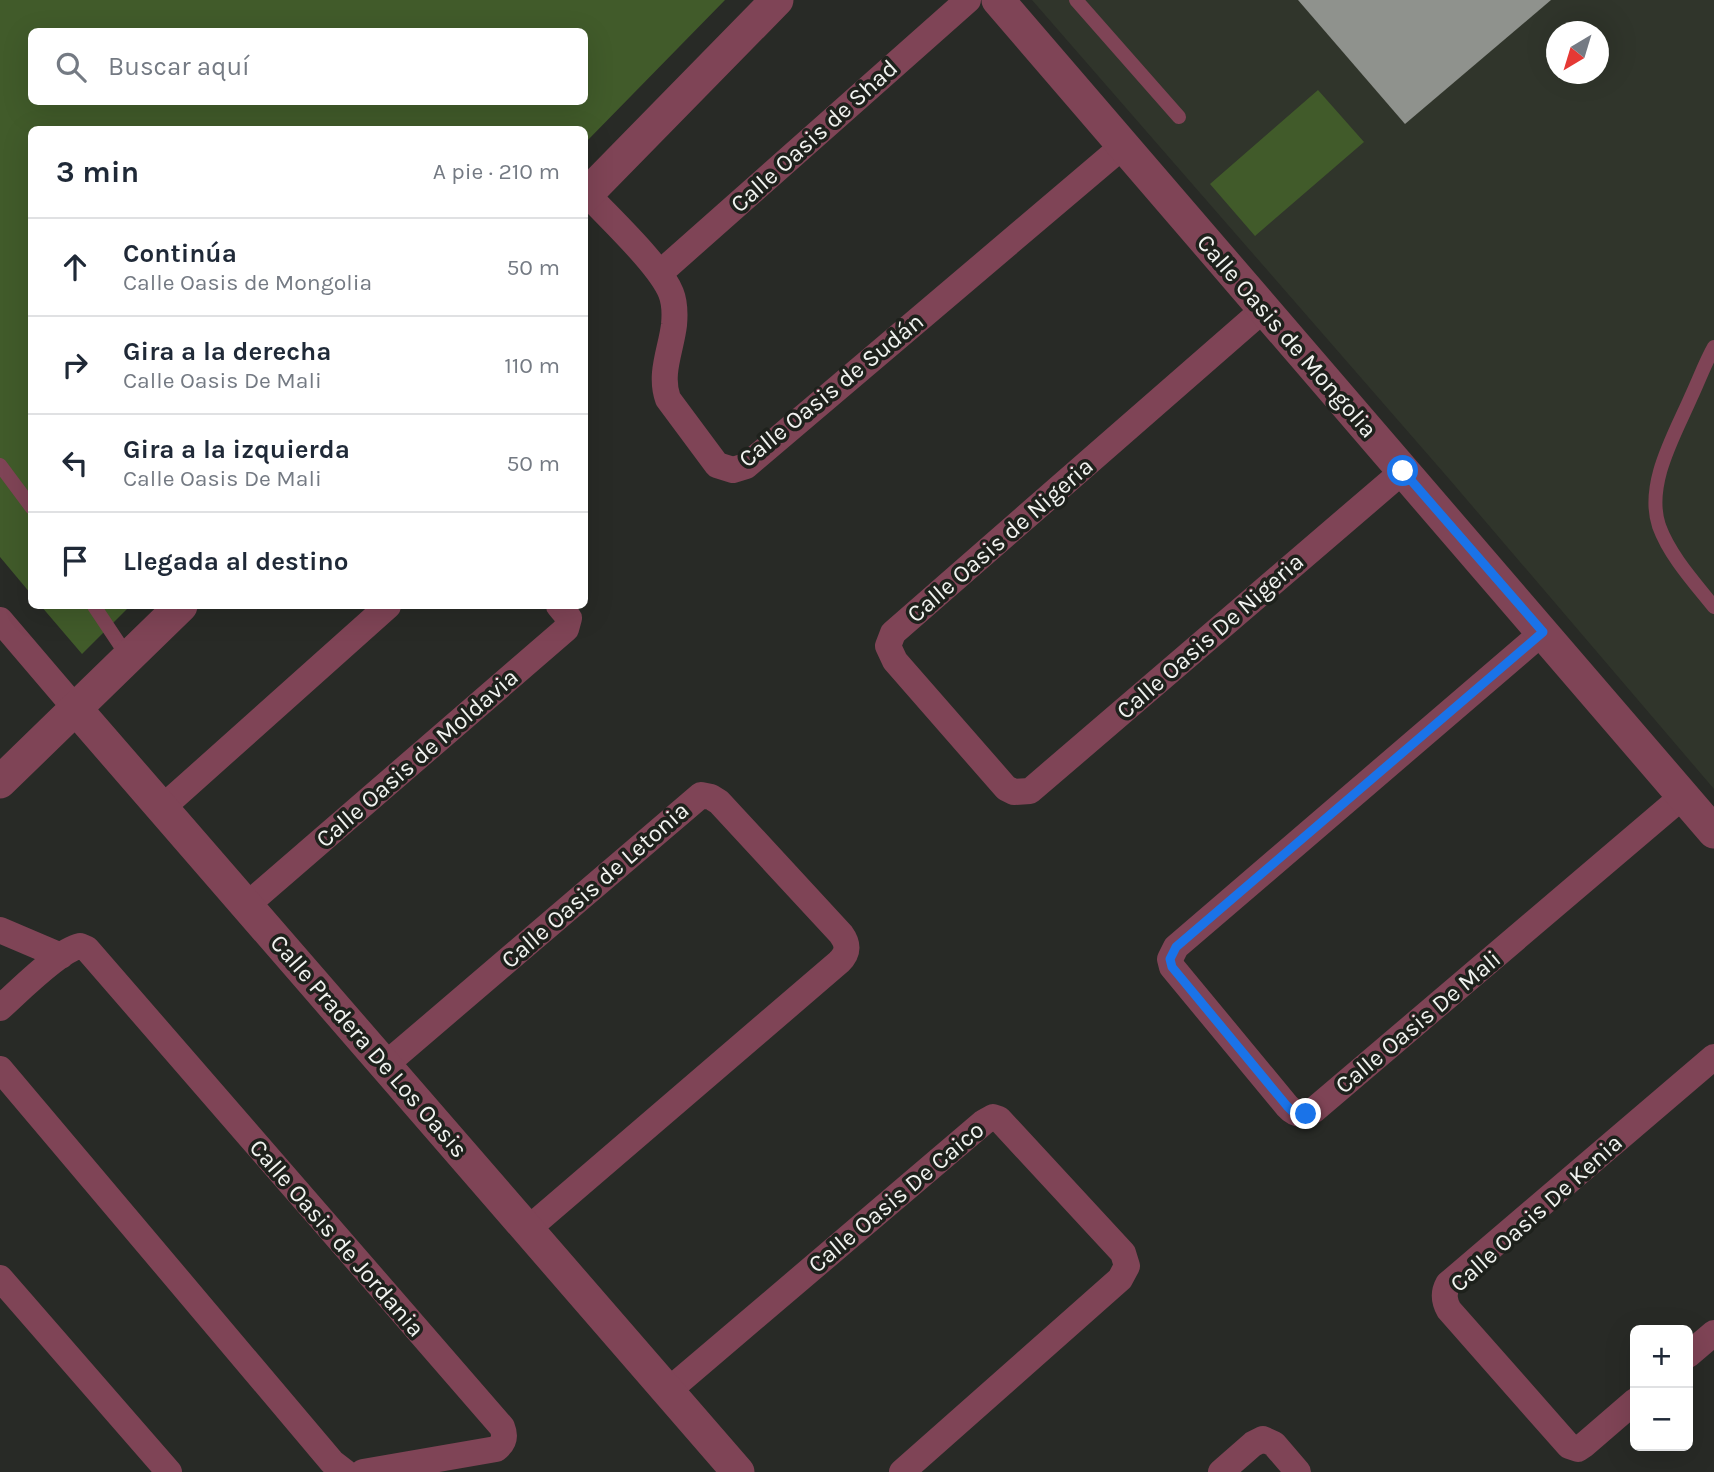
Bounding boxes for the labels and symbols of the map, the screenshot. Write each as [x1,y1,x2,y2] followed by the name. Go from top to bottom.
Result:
[1546,21,1609,84] north arrow
[725,54,903,218] street label: Calle Oasis de Shad
[1191,229,1383,443] street label: Calle Oasis de Mongolia
[733,307,929,473] street label: Calle Oasis de Sudán
[901,452,1099,628] street label: Calle Oasis de Nigeria
[1387,455,1418,486] route start
[1111,547,1309,725] street label: Calle Oasis De Nigeria
[310,663,524,853] street label: Calle Oasis de Moldavia
[496,796,694,974] street label: Calle Oasis de Letonia
[265,929,473,1163] street label: Calle Pradera De Los Oasis
[1330,945,1506,1099] street label: Calle Oasis De Mali
[1290,1098,1321,1129] route end
[802,1115,990,1279] street label: Calle Oasis De Caico
[1444,1128,1628,1298] street label: Calle Oasis De Kenia
[244,1134,430,1342] street label: Calle Oasis de Jordania

